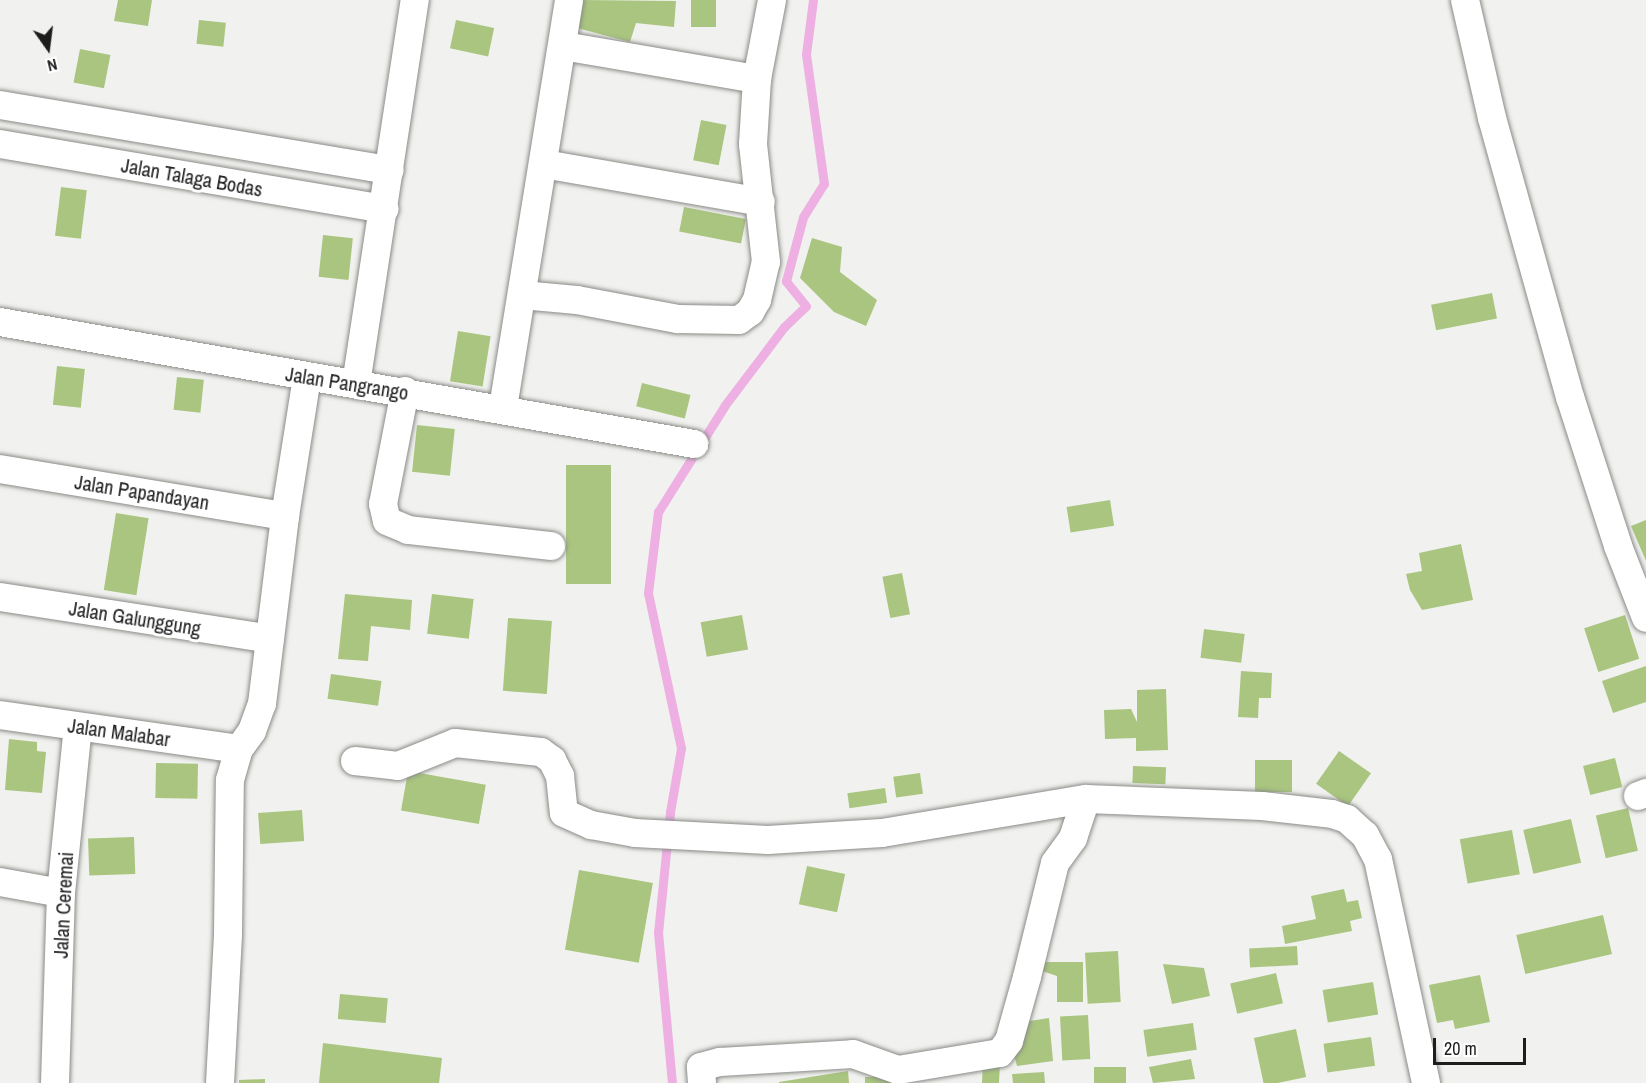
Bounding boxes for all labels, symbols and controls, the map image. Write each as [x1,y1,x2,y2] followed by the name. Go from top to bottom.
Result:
[18,18,78,78] north arrow
[45,54,60,77] text: N
[119,153,265,201] street label: Jalan Talaga Bodas
[284,361,410,405] street label: Jalan Pangrango
[73,470,211,514] street label: Jalan Papandayan
[67,596,203,640] street label: Jalan Galunggung
[66,713,172,751] street label: Jalan Malabar
[48,851,78,959] street label: Jalan Ceremai
[1436,1026,1529,1064] scale bar
[1444,1036,1477,1061] text: 20 m

